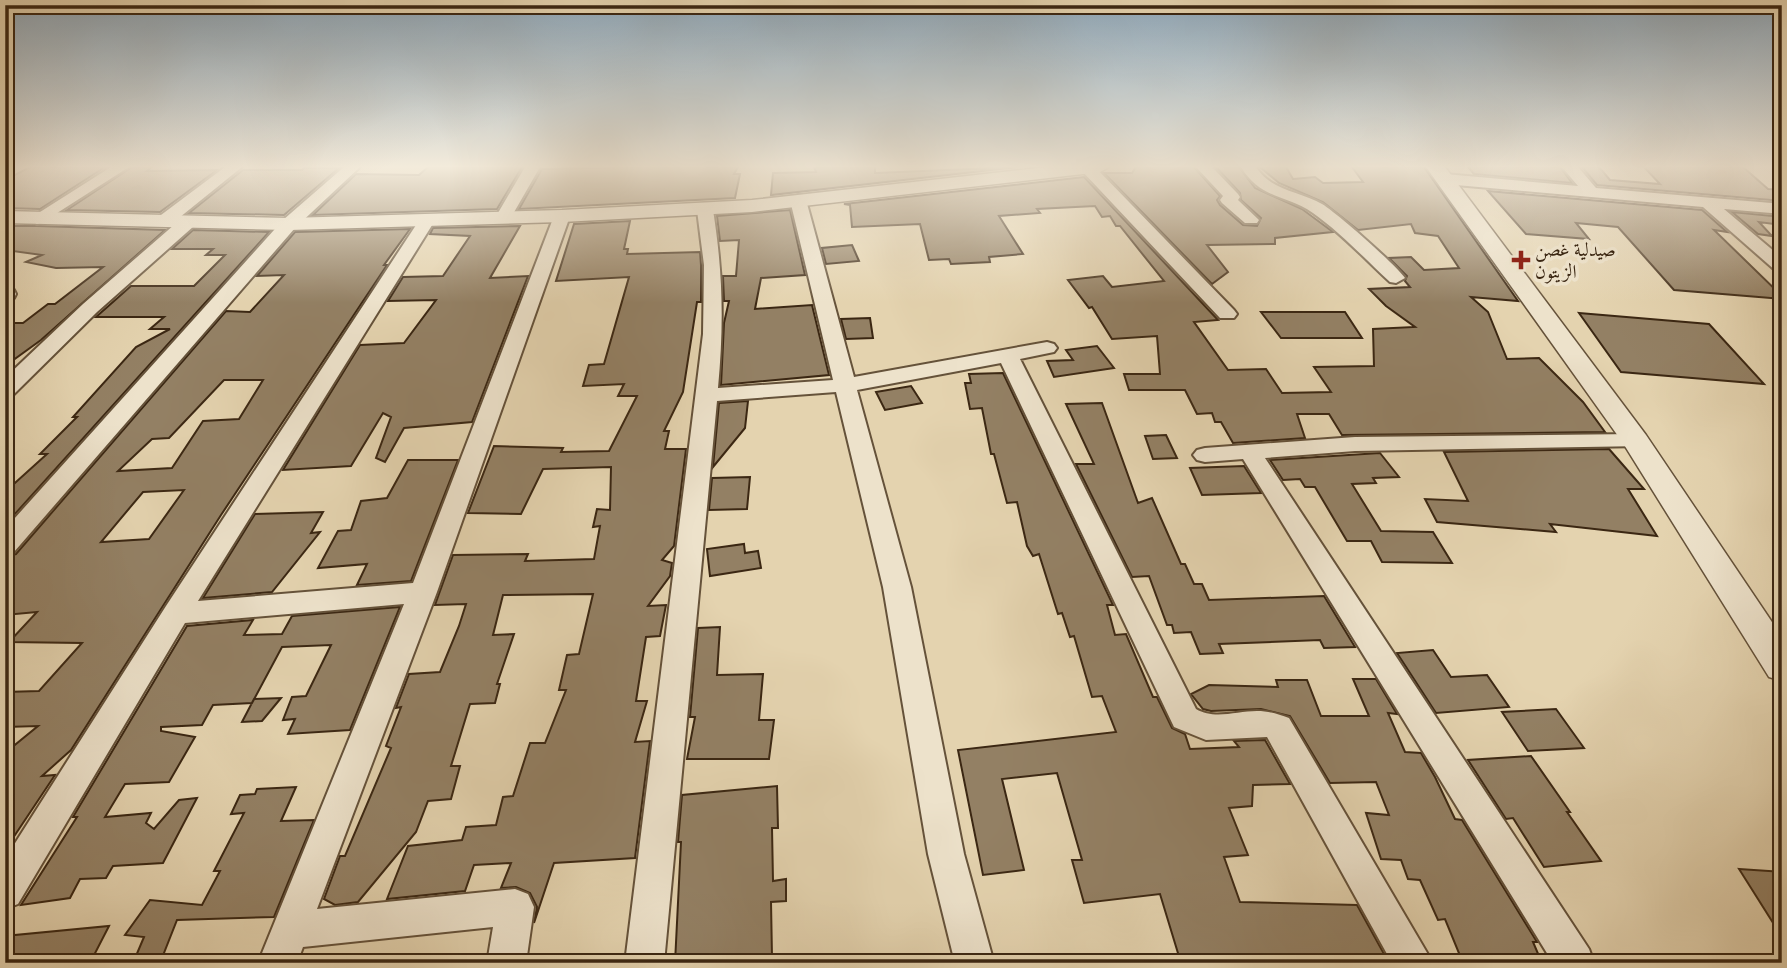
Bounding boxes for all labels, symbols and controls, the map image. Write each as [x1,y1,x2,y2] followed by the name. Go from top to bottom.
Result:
[1535,235,1616,285] place label: صيدلية غصن الزيتون
[1513,252,1529,268] marker: صيدلية غصن الزيتون

